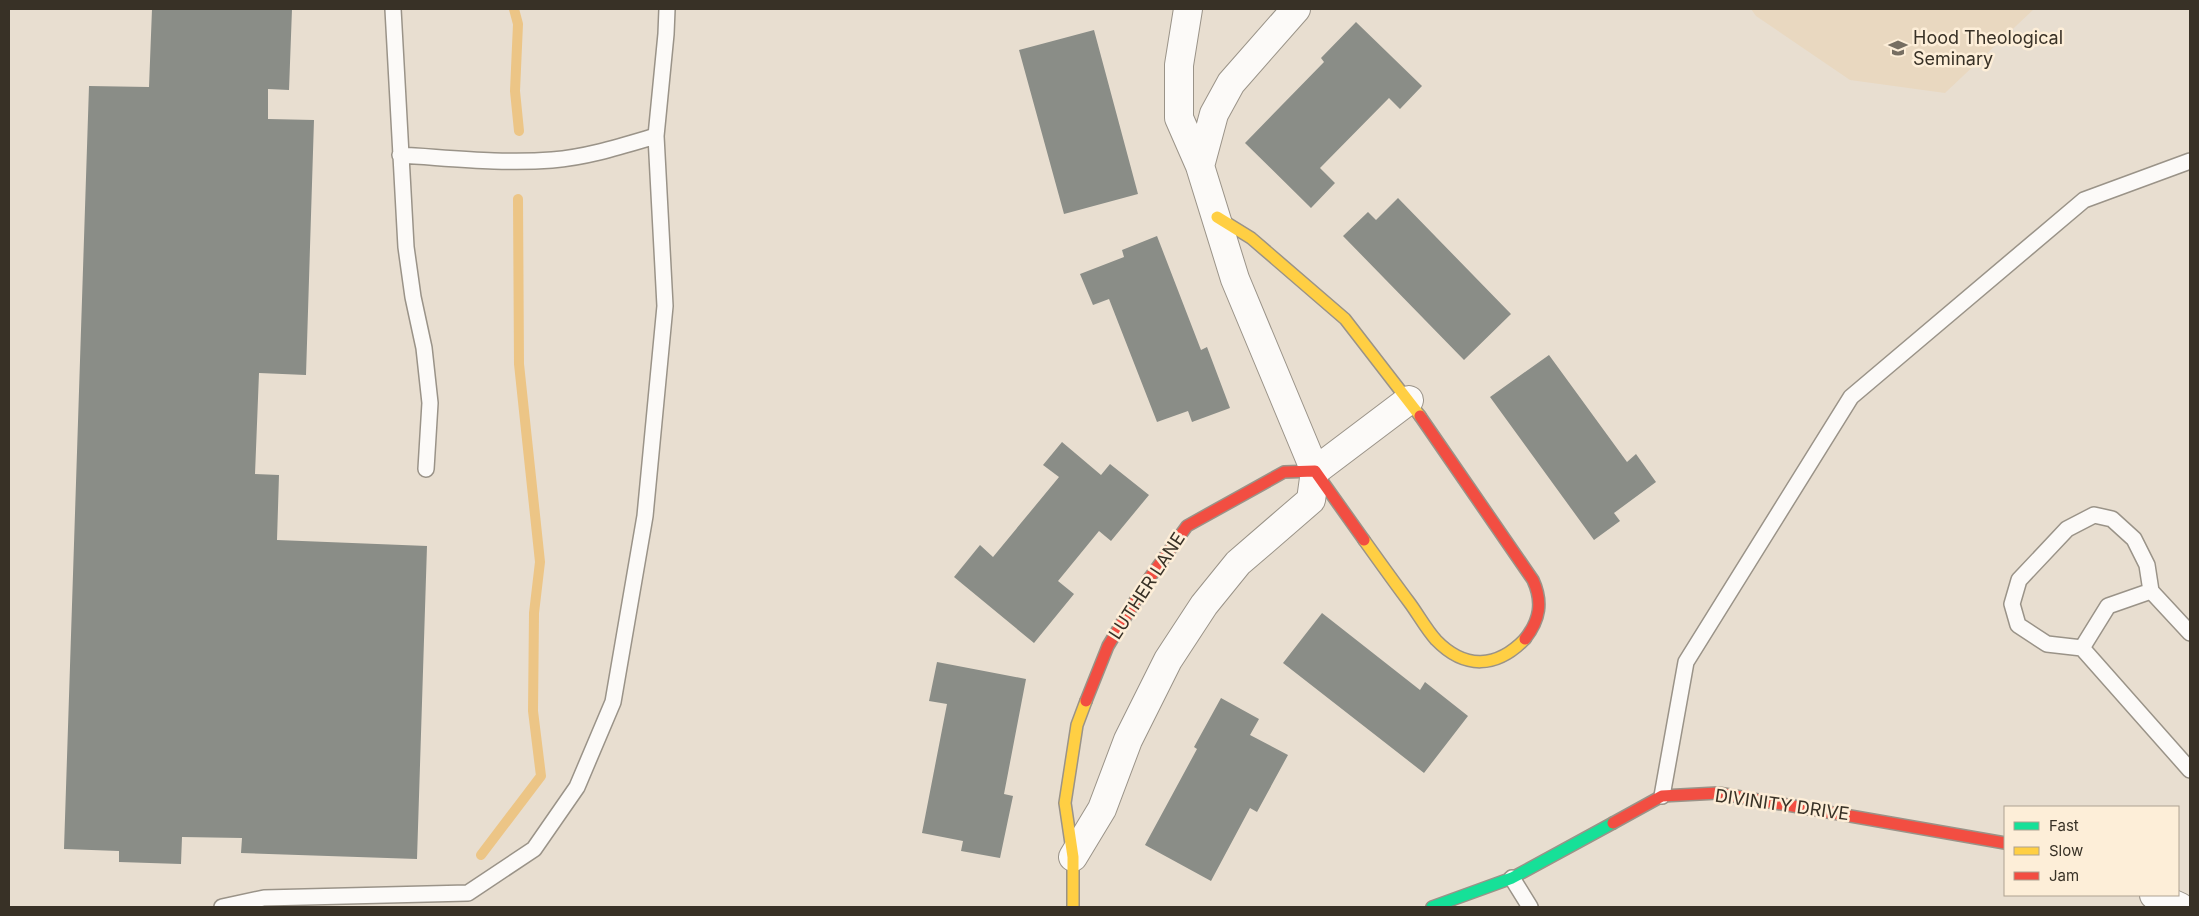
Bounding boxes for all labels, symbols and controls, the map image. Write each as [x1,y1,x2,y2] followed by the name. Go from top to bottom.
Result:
[1913,27,2063,69] place label: Hood Theological Seminary
[1887,37,1909,59] school or university icon: Hood Theological Seminary
[1104,528,1189,643] street label: LUTHER LANE
[1714,785,1851,824] street label: DIVINITY DRIVE
[2004,806,2179,896] legend
[2049,816,2079,835] text: Fast
[2049,841,2083,860] text: Slow
[2049,866,2079,885] text: Jam

